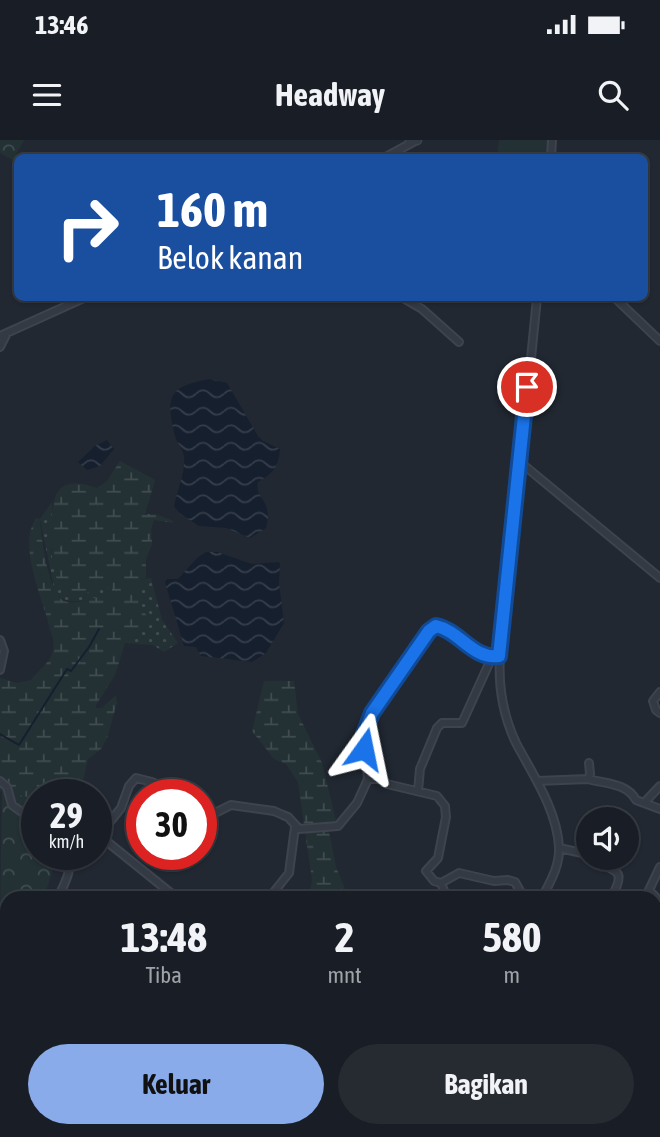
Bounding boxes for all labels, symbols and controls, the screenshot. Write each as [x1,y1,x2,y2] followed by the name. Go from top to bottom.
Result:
[35,10,89,40] text: 13:46
[28,76,66,114] icon: menu
[275,76,385,113] text: Headway
[594,76,632,114] icon: search
[157,181,268,237] text: 160 m
[42,182,133,273] icon: right
[157,239,303,276] text: Belok kanan
[497,357,557,417] pin
[508,368,546,406] icon: arrive
[327,712,401,786] position arrow
[126,779,217,870] speed limit sign: 30
[50,795,83,835] text: 29
[576,807,639,870] map controls
[576,807,639,870] button: sound
[49,831,84,852] text: km/h
[120,913,207,961] text: 13:48
[335,913,354,961] text: 2
[482,913,541,961] text: 580
[145,962,182,988] text: Tiba
[327,962,362,988] text: mnt
[504,962,520,988] text: m
[28,1044,324,1124] button: Keluar
[338,1044,634,1124] button: Bagikan

